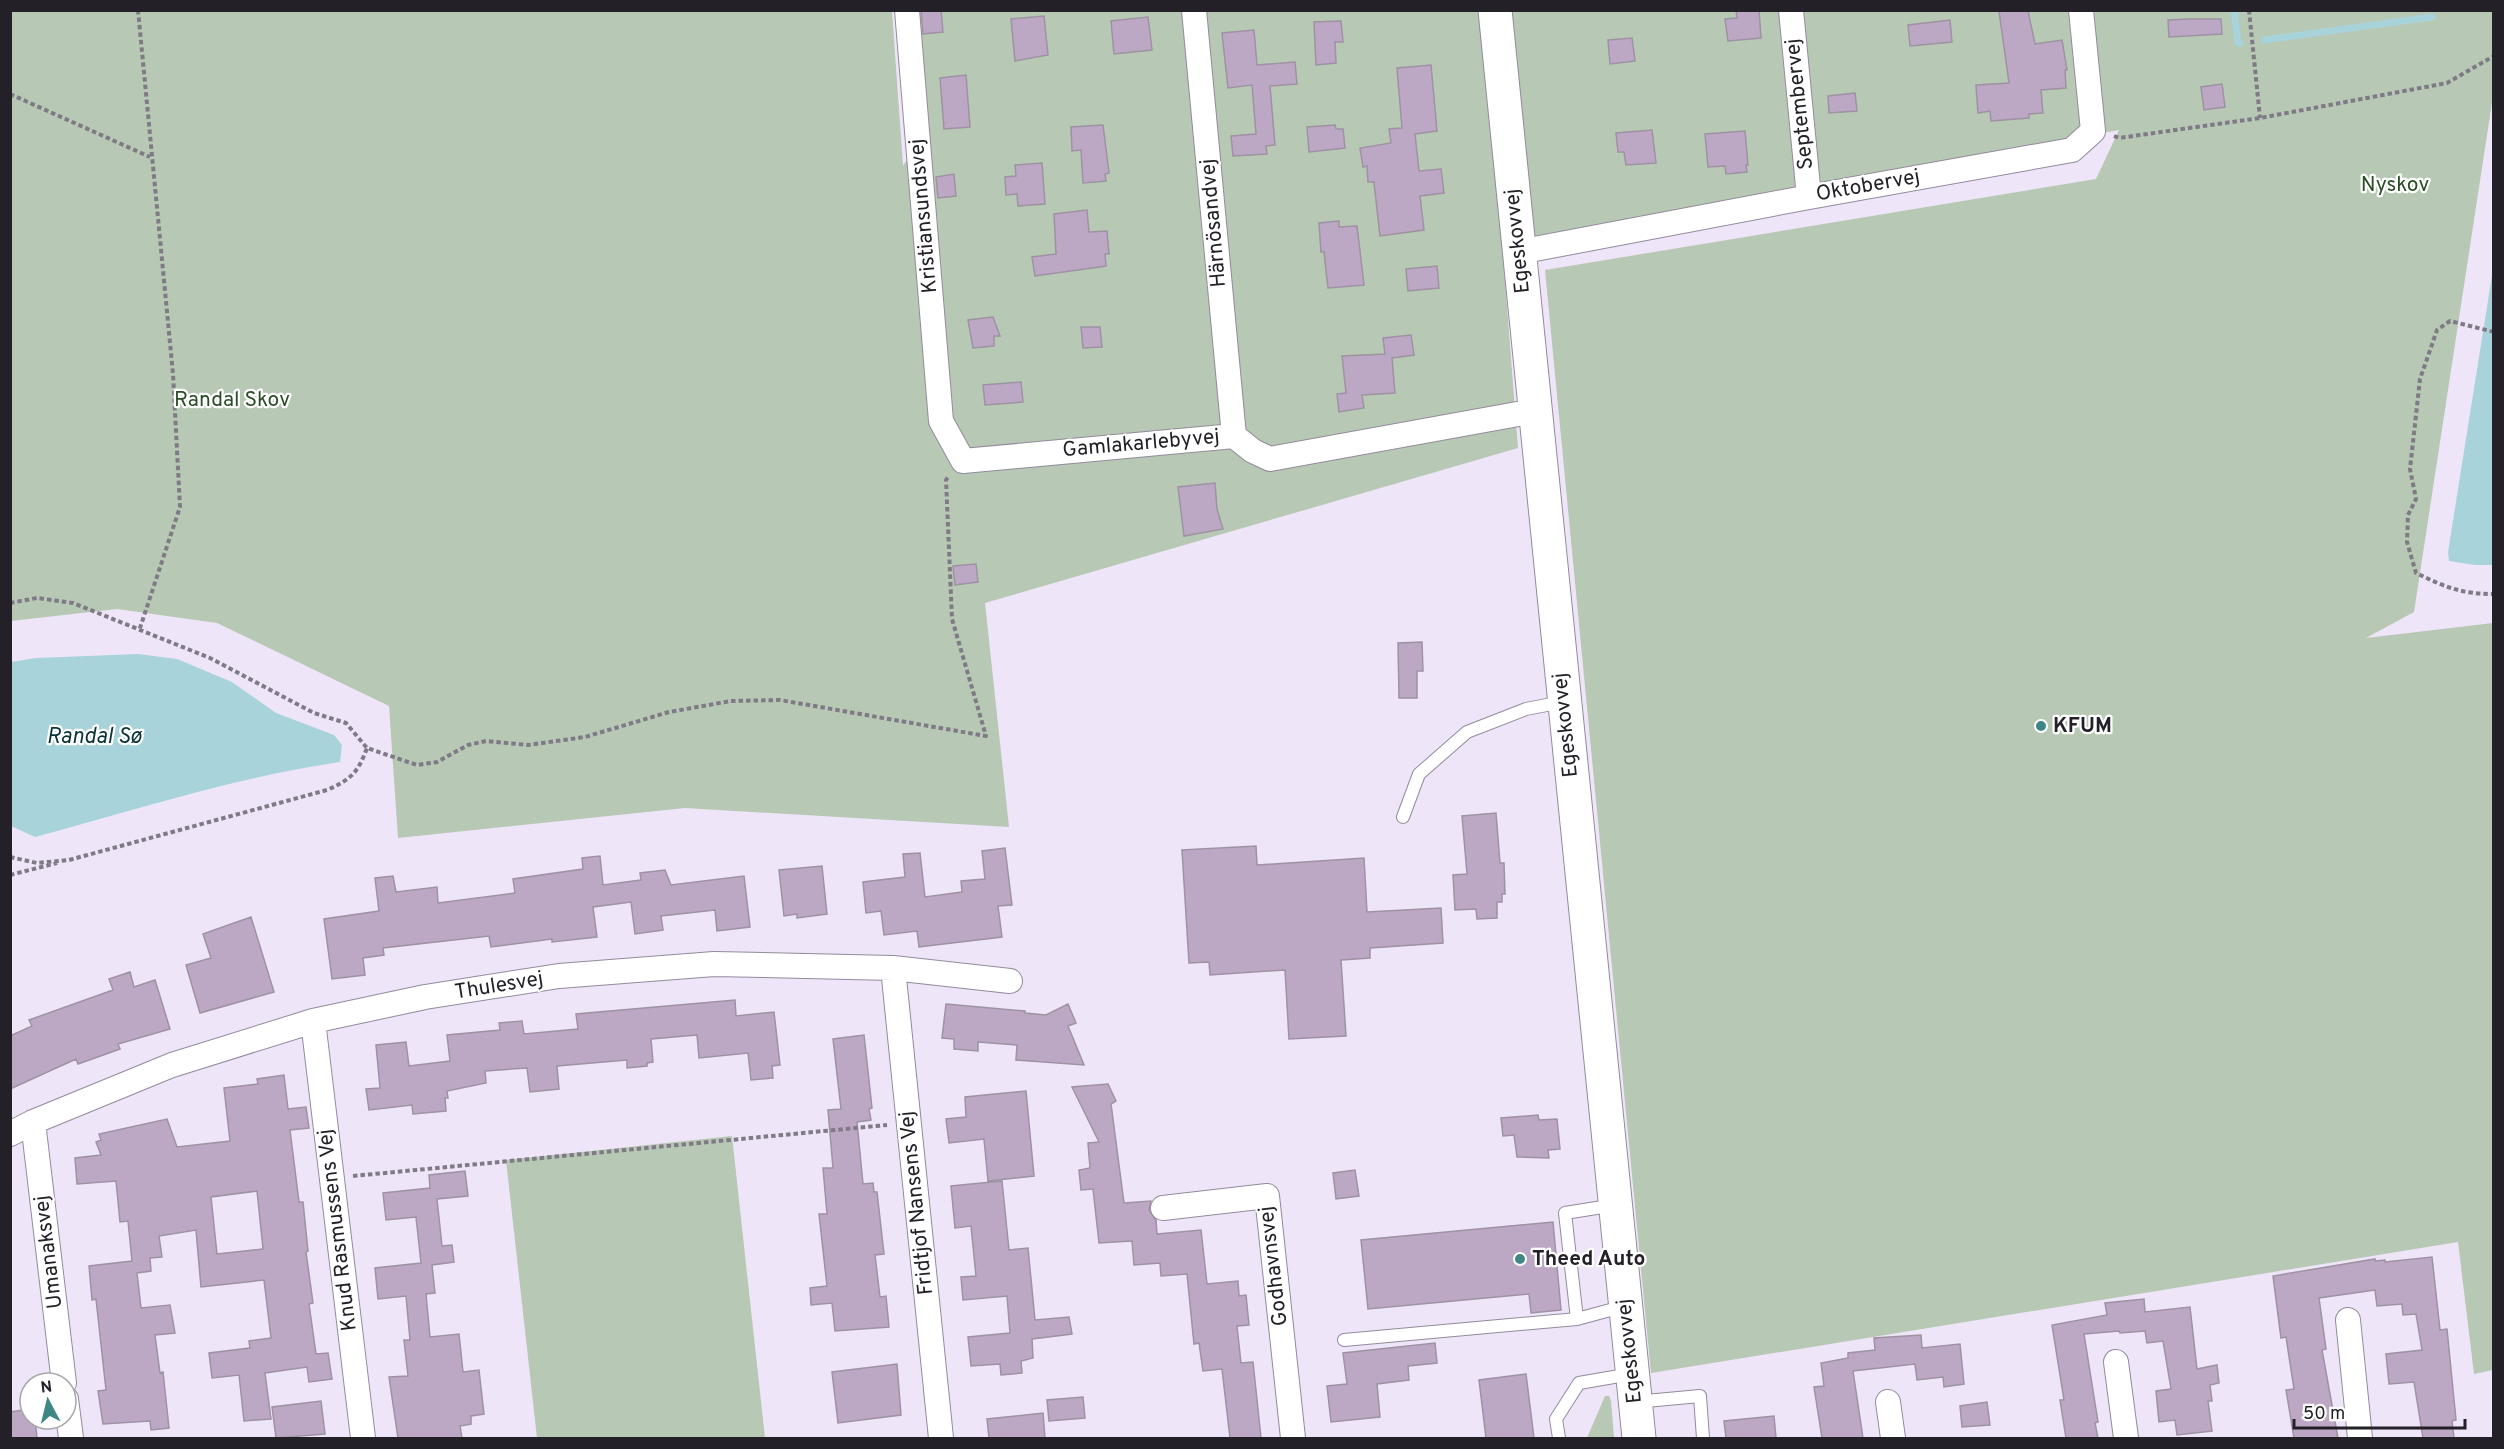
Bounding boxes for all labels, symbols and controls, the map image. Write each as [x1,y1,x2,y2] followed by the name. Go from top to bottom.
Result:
[1780,37,1820,171] street label: Septembervej
[904,138,944,294] street label: Kristiansundsvej
[1195,157,1233,289] street label: Härnösandvej
[1814,164,1922,208] street label: Oktobervej
[2361,172,2429,199] park label: Nyskov
[1499,187,1537,295] street label: Egeskovvej
[174,387,290,414] park label: Randal Skov
[1061,424,1221,464] street label: Gamlakarlebyvej
[1547,671,1585,779] street label: Egeskovvej
[2053,713,2112,740] place label: KFUM
[2034,719,2048,733] marker: KFUM
[46,724,143,751] water label: Randal Sø
[453,966,545,1006] street label: Thulesvej
[894,1110,940,1296] street label: Fridtjof Nansens Vej
[312,1127,364,1333] street label: Knud Rasmussens Vej
[29,1194,69,1310] street label: Umanaksvej
[1253,1204,1295,1328] street label: Godhavnsvej
[1532,1246,1645,1273] place label: Theed Auto
[1513,1252,1527,1266] marker: Theed Auto
[1611,1297,1649,1405] street label: Egeskovvej
[18,1371,78,1431] north arrow
[39,1377,53,1399] text: N
[2294,1392,2465,1430] scale bar
[2303,1403,2345,1426] text: 50 m

